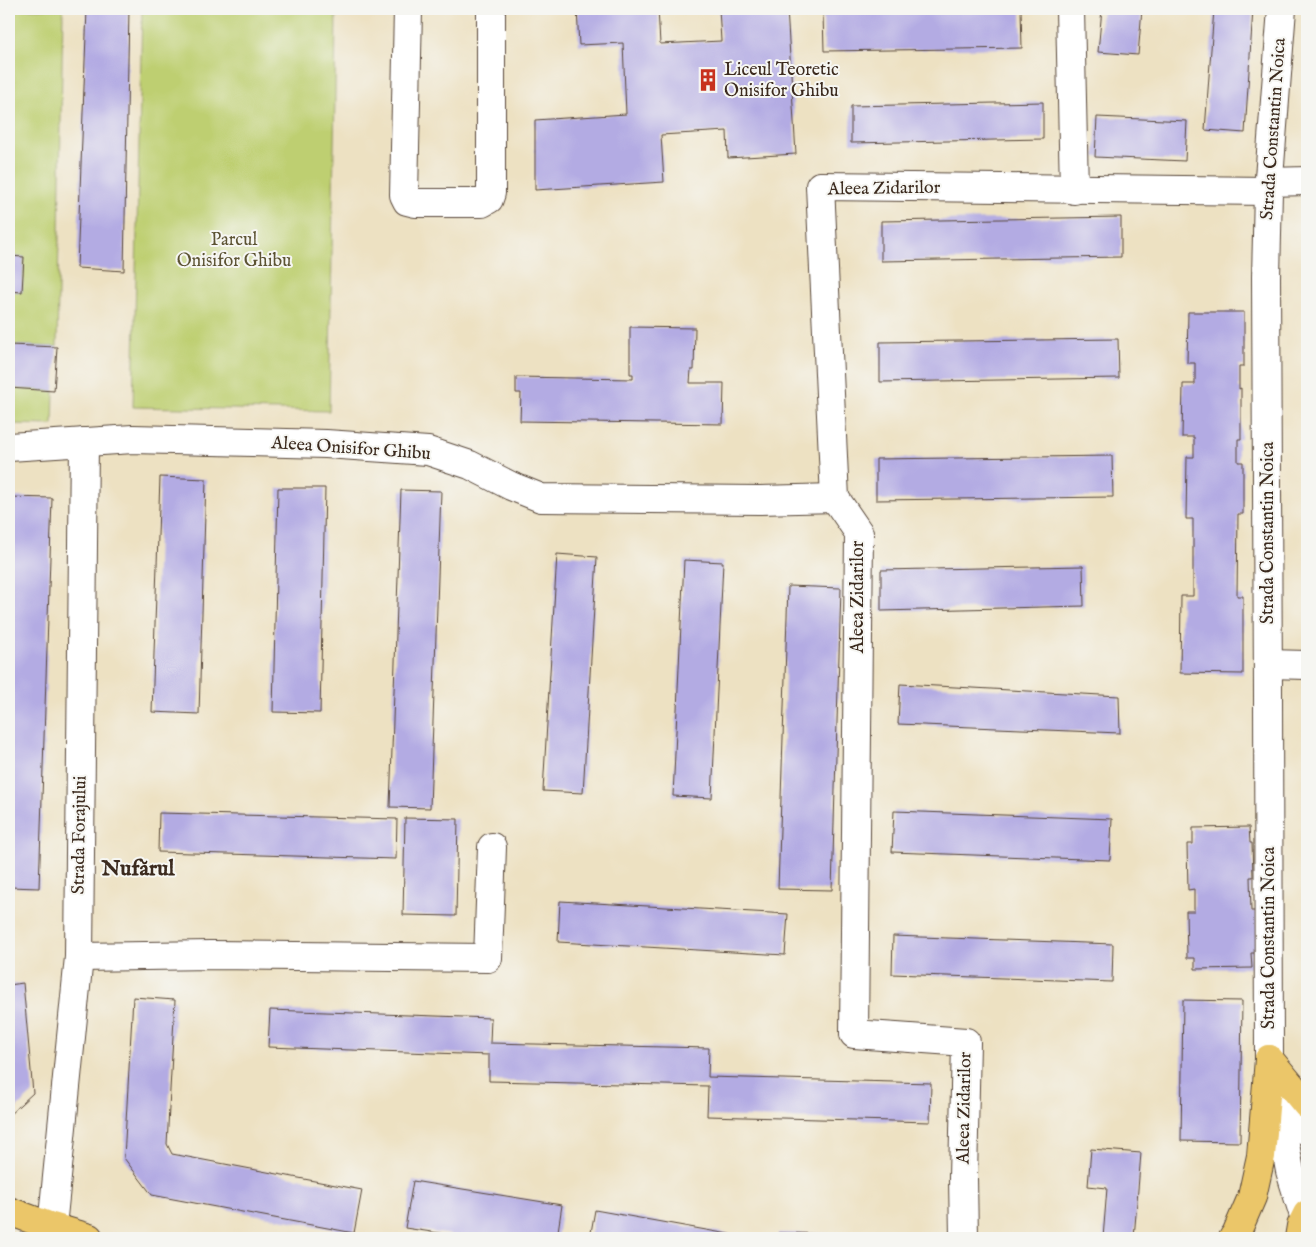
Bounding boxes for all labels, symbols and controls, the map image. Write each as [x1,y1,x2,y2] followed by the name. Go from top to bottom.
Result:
[1256,37,1292,221] street label: Strada Constantin Noica
[724,59,839,103] place label: Liceul Teoretic Onisifor Ghibu
[695,67,721,93] building icon: Liceul Teoretic Onisifor Ghibu
[827,177,941,201] street label: Aleea Zidarilor
[177,229,291,273] park label: Parcul Onisifor Ghibu
[269,432,432,466] street label: Aleea Onisifor Ghibu
[1257,442,1280,624] street label: Strada Constantin Noica
[847,540,870,654] street label: Aleea Zidarilor
[67,775,93,895] street label: Strada Forajului
[1258,847,1281,1029] street label: Strada Constantin Noica
[101,855,175,883] district label: Nufărul
[953,1051,977,1165] street label: Aleea Zidarilor

